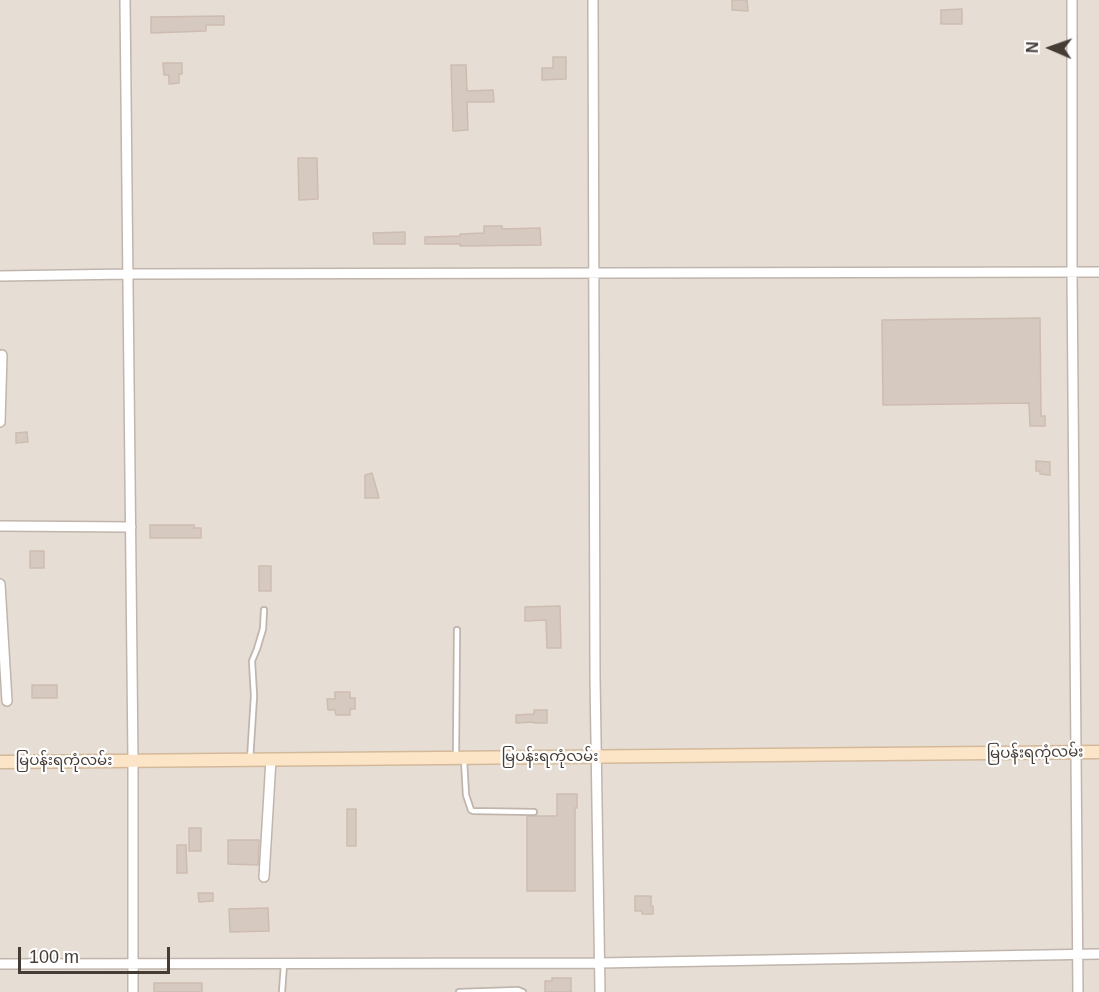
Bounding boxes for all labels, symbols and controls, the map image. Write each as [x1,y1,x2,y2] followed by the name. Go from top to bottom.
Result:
[1021,18,1081,78] north arrow
[1024,41,1041,53] text: N
[986,743,1084,763] street label: မြပန်းရကုံလမ်း
[502,748,598,766] street label: မြပန်းရကုံလမ်း
[16,752,112,770] street label: မြပန်းရကုံလမ်း
[21,935,172,973] scale bar
[29,947,79,967] text: 100 m

